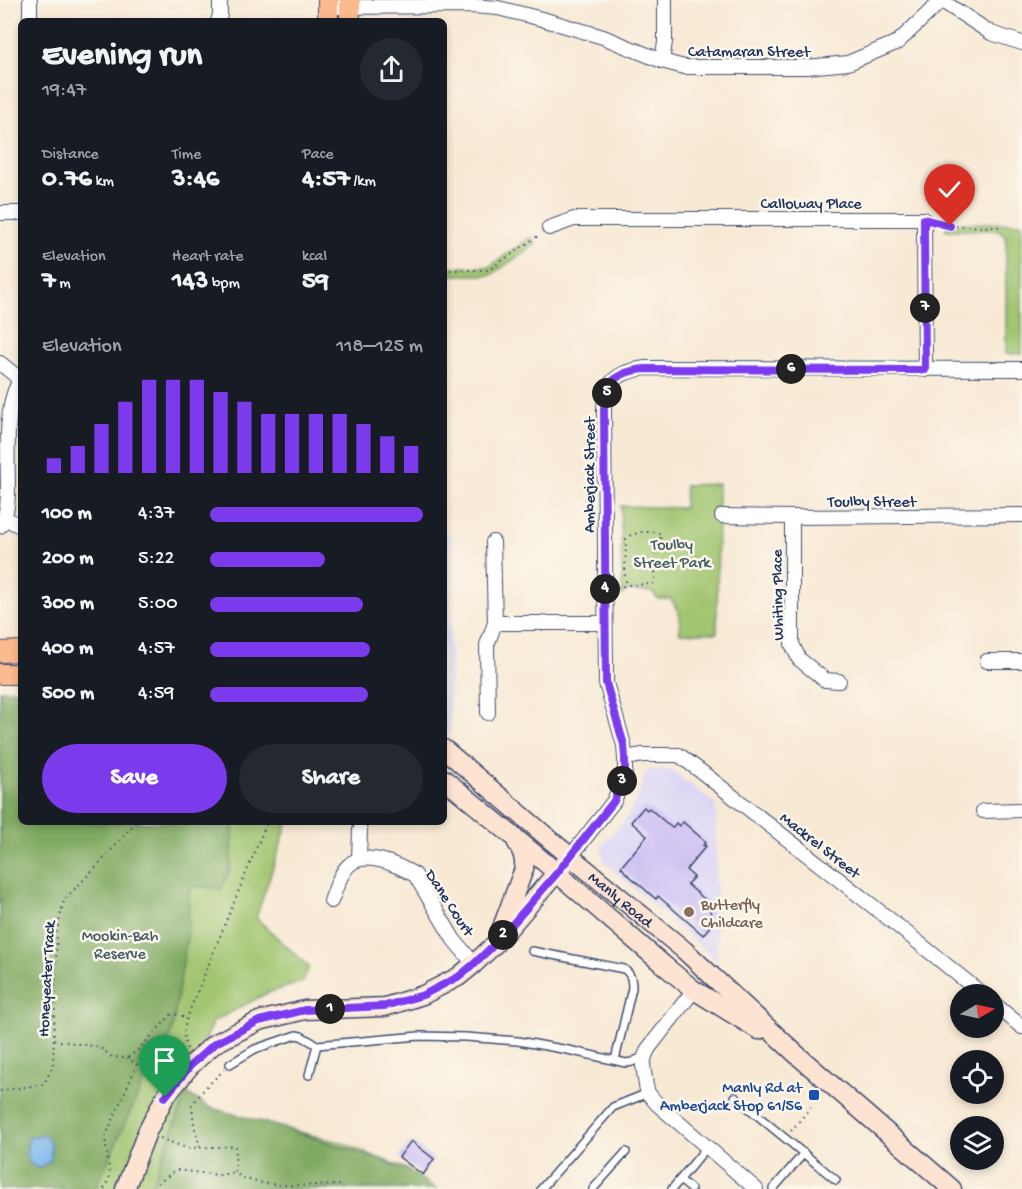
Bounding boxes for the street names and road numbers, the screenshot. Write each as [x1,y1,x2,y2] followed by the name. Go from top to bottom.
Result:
[688,44,811,63] street label: Catamaran Street
[761,196,862,215] street label: Calloway Place
[582,416,601,533] street label: Amberjack Street
[827,494,918,513] street label: Toulby Street
[769,548,790,641] street label: Whiting Place
[775,810,864,885] street label: Mackrel Street
[419,866,477,942] street label: Dane Court
[583,869,657,934] street label: Manly Road
[36,919,61,1038] street label: Honeyeater Track

